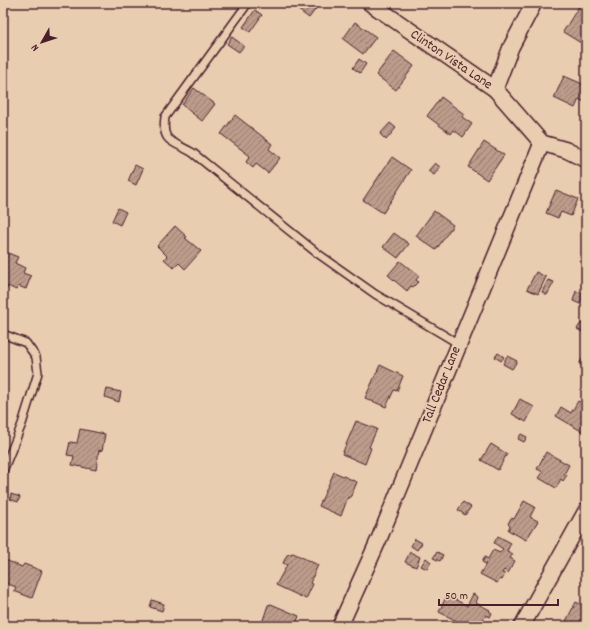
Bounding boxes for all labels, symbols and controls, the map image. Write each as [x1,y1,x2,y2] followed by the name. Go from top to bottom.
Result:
[22,22,62,62] north arrow
[406,25,496,95] street label: Clinton Vista Lane
[28,39,44,54] text: N
[417,343,467,427] street label: Tall Cedar Lane
[439,581,558,607] scale bar
[445,588,468,605] text: 50 m

